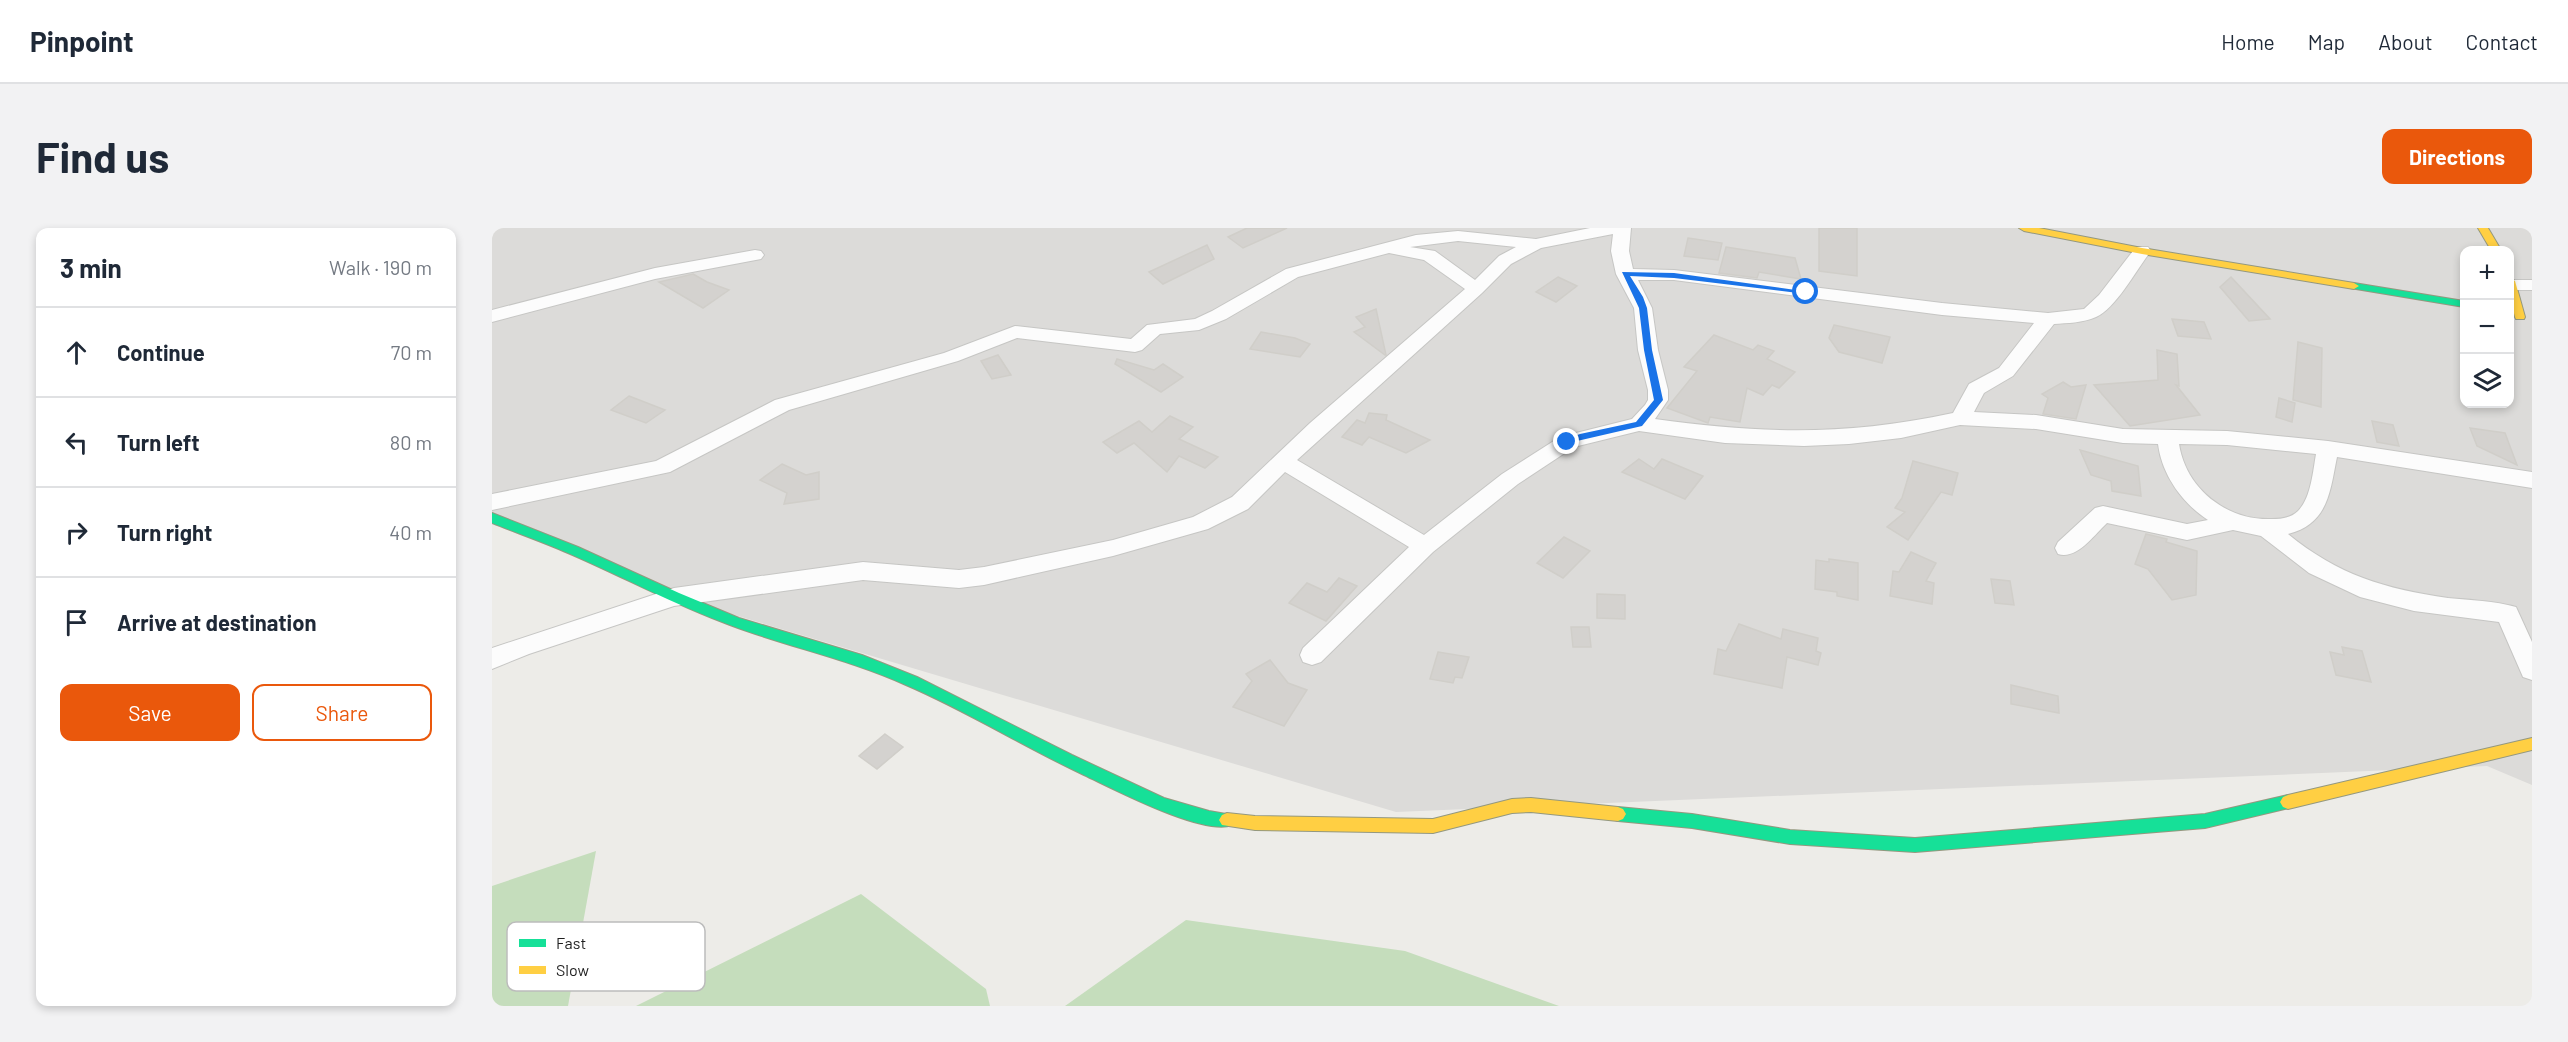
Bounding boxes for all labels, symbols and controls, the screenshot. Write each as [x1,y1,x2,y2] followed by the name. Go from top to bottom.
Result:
[30,24,134,58] text: Pinpoint
[2221,29,2275,54] text: Home
[2308,29,2345,54] text: Map
[2378,29,2433,54] text: About
[2466,29,2538,54] text: Contact
[2382,129,2532,184] button: Directions
[36,131,169,181] text: Find us
[2460,246,2514,408] map controls
[2460,246,2514,300] button: +
[60,252,122,283] text: 3 min
[329,255,432,279] text: Walk · 190 m
[1792,278,1818,304] route start
[2460,300,2514,354] button: −
[60,336,93,369] icon: ahead
[117,339,205,365] text: Continue
[391,340,432,364] text: 70 m
[2460,354,2514,408] button: layers
[60,426,93,459] icon: left
[1553,428,1579,454] route end
[117,429,200,455] text: Turn left
[390,430,432,454] text: 80 m
[60,516,93,549] icon: right
[117,519,212,545] text: Turn right
[389,520,432,544] text: 40 m
[60,606,93,639] icon: arrive
[117,609,316,635] text: Arrive at destination
[60,684,240,741] button: Save
[252,684,432,741] button: Share
[507,922,705,991] legend
[556,933,586,952] text: Fast
[556,960,589,979] text: Slow

